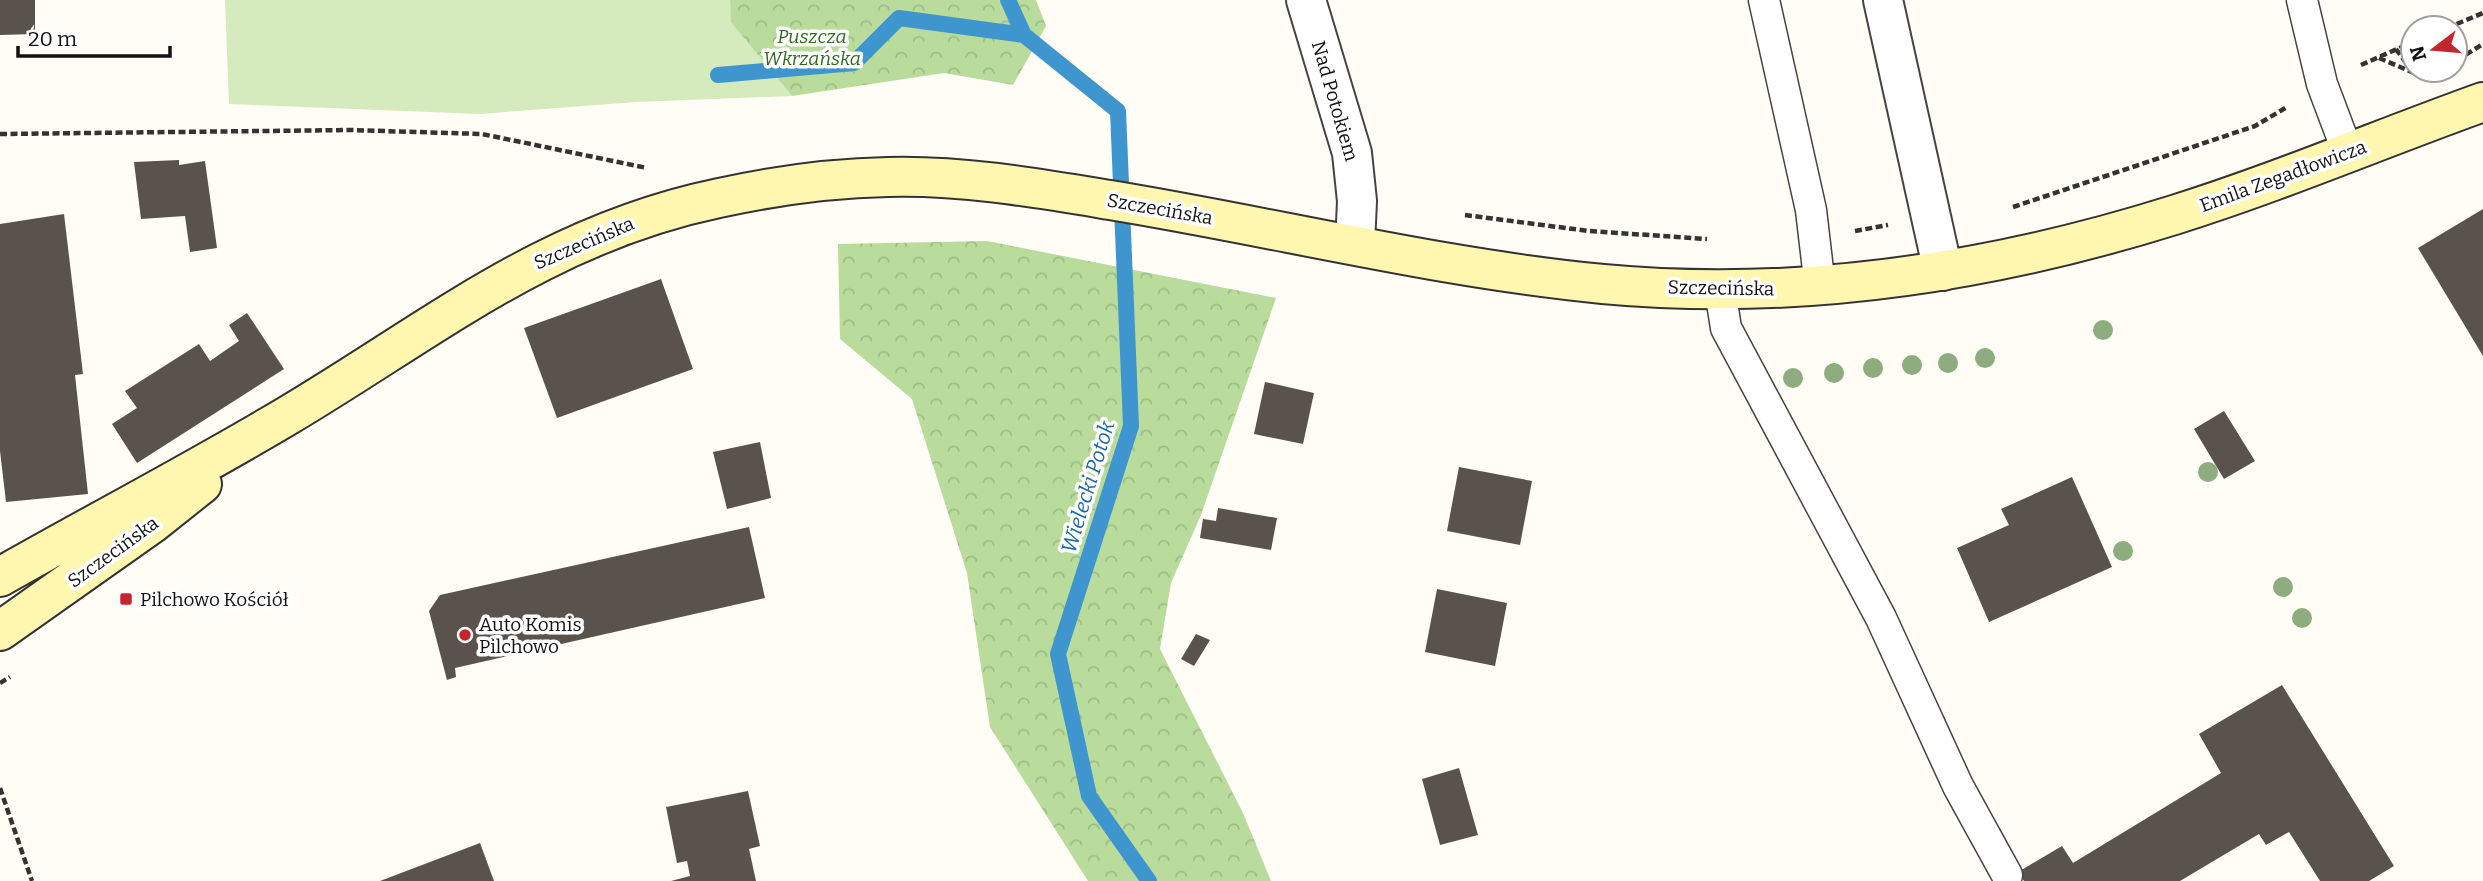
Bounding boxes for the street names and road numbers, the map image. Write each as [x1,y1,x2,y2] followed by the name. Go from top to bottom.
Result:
[1307,38,1363,164] street label: Nad Potokiem
[2196,135,2370,217] street label: Emila Zegadłowicza
[1105,188,1215,230] street label: Szczecińska
[530,211,638,274] street label: Szczecińska
[1667,276,1775,300] street label: Szczecińska
[63,511,163,593] street label: Szczecińska

